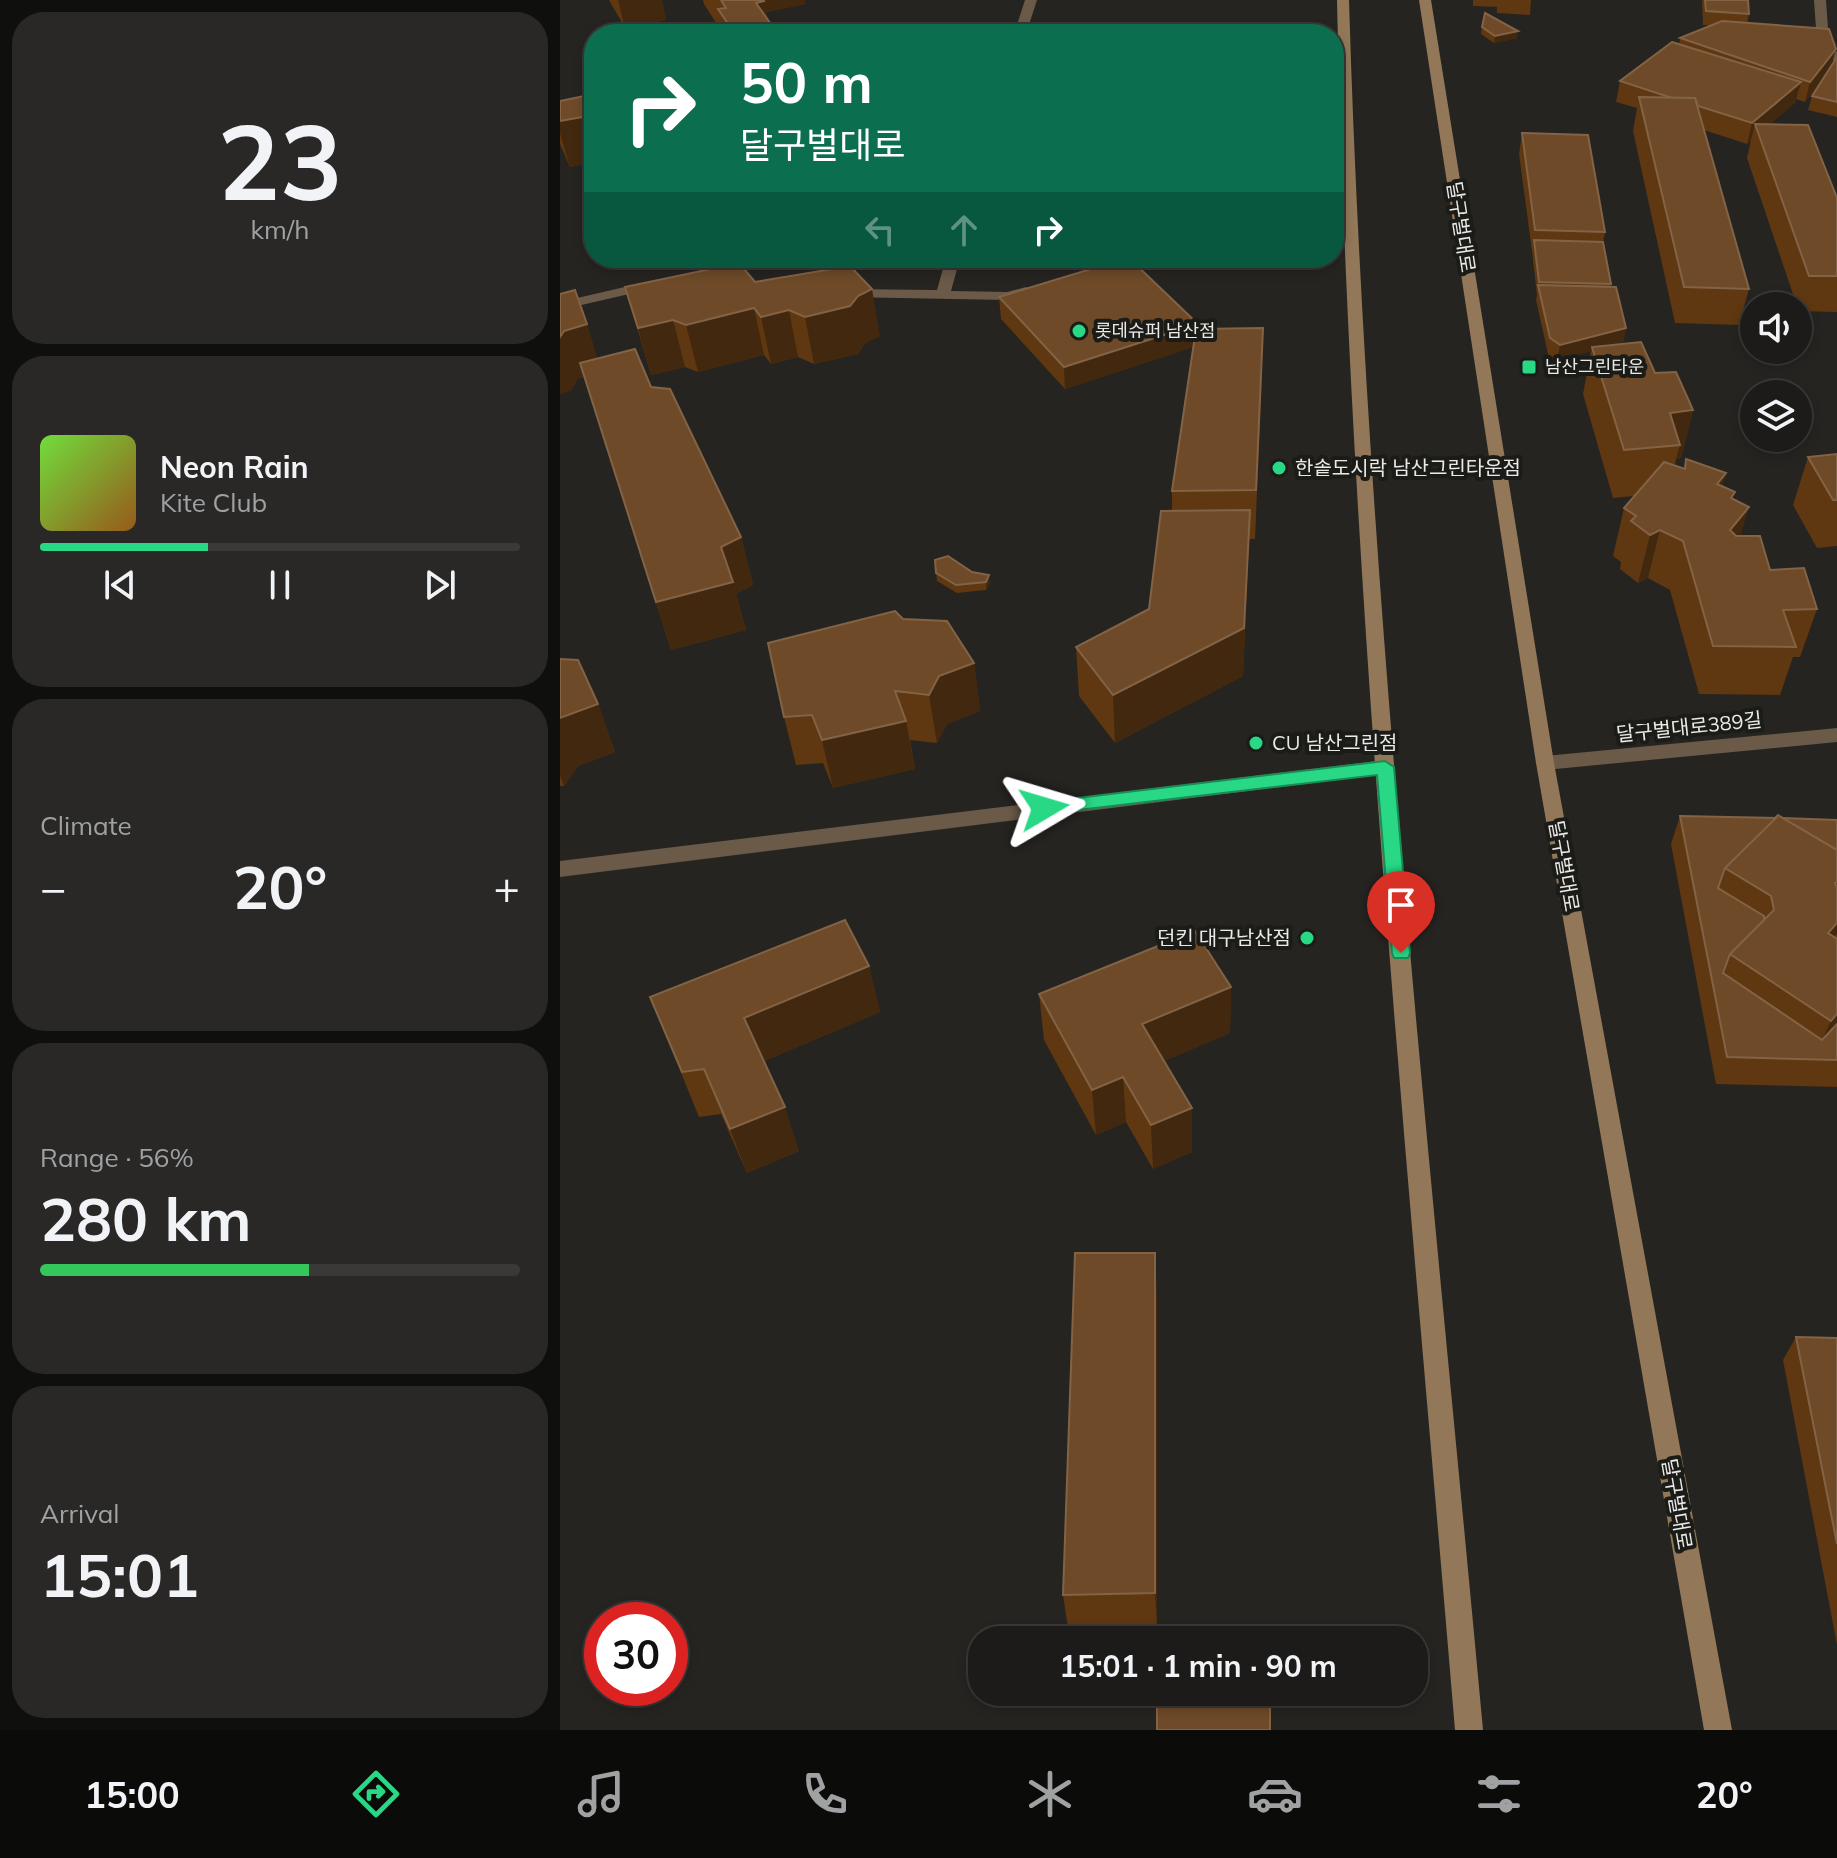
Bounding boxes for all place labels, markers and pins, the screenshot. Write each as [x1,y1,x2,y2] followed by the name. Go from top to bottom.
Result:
[1095,319,1216,342] place label: 롯데슈퍼 남산점
[1070,322,1088,340] marker: 롯데슈퍼 남산점
[1545,355,1644,378] place label: 남산그린타운
[1520,358,1538,376] marker: 남산그린타운
[1295,455,1521,480] place label: 한솥도시락 남산그린타운점
[1270,459,1288,477] marker: 한솥도시락 남산그린타운점
[1272,730,1398,755] place label: CU 남산그린점
[1247,734,1265,752] marker: CU 남산그린점
[1367,871,1435,953] pin
[1157,925,1291,950] place label: 던킨 대구남산점
[1298,929,1316,947] marker: 던킨 대구남산점

